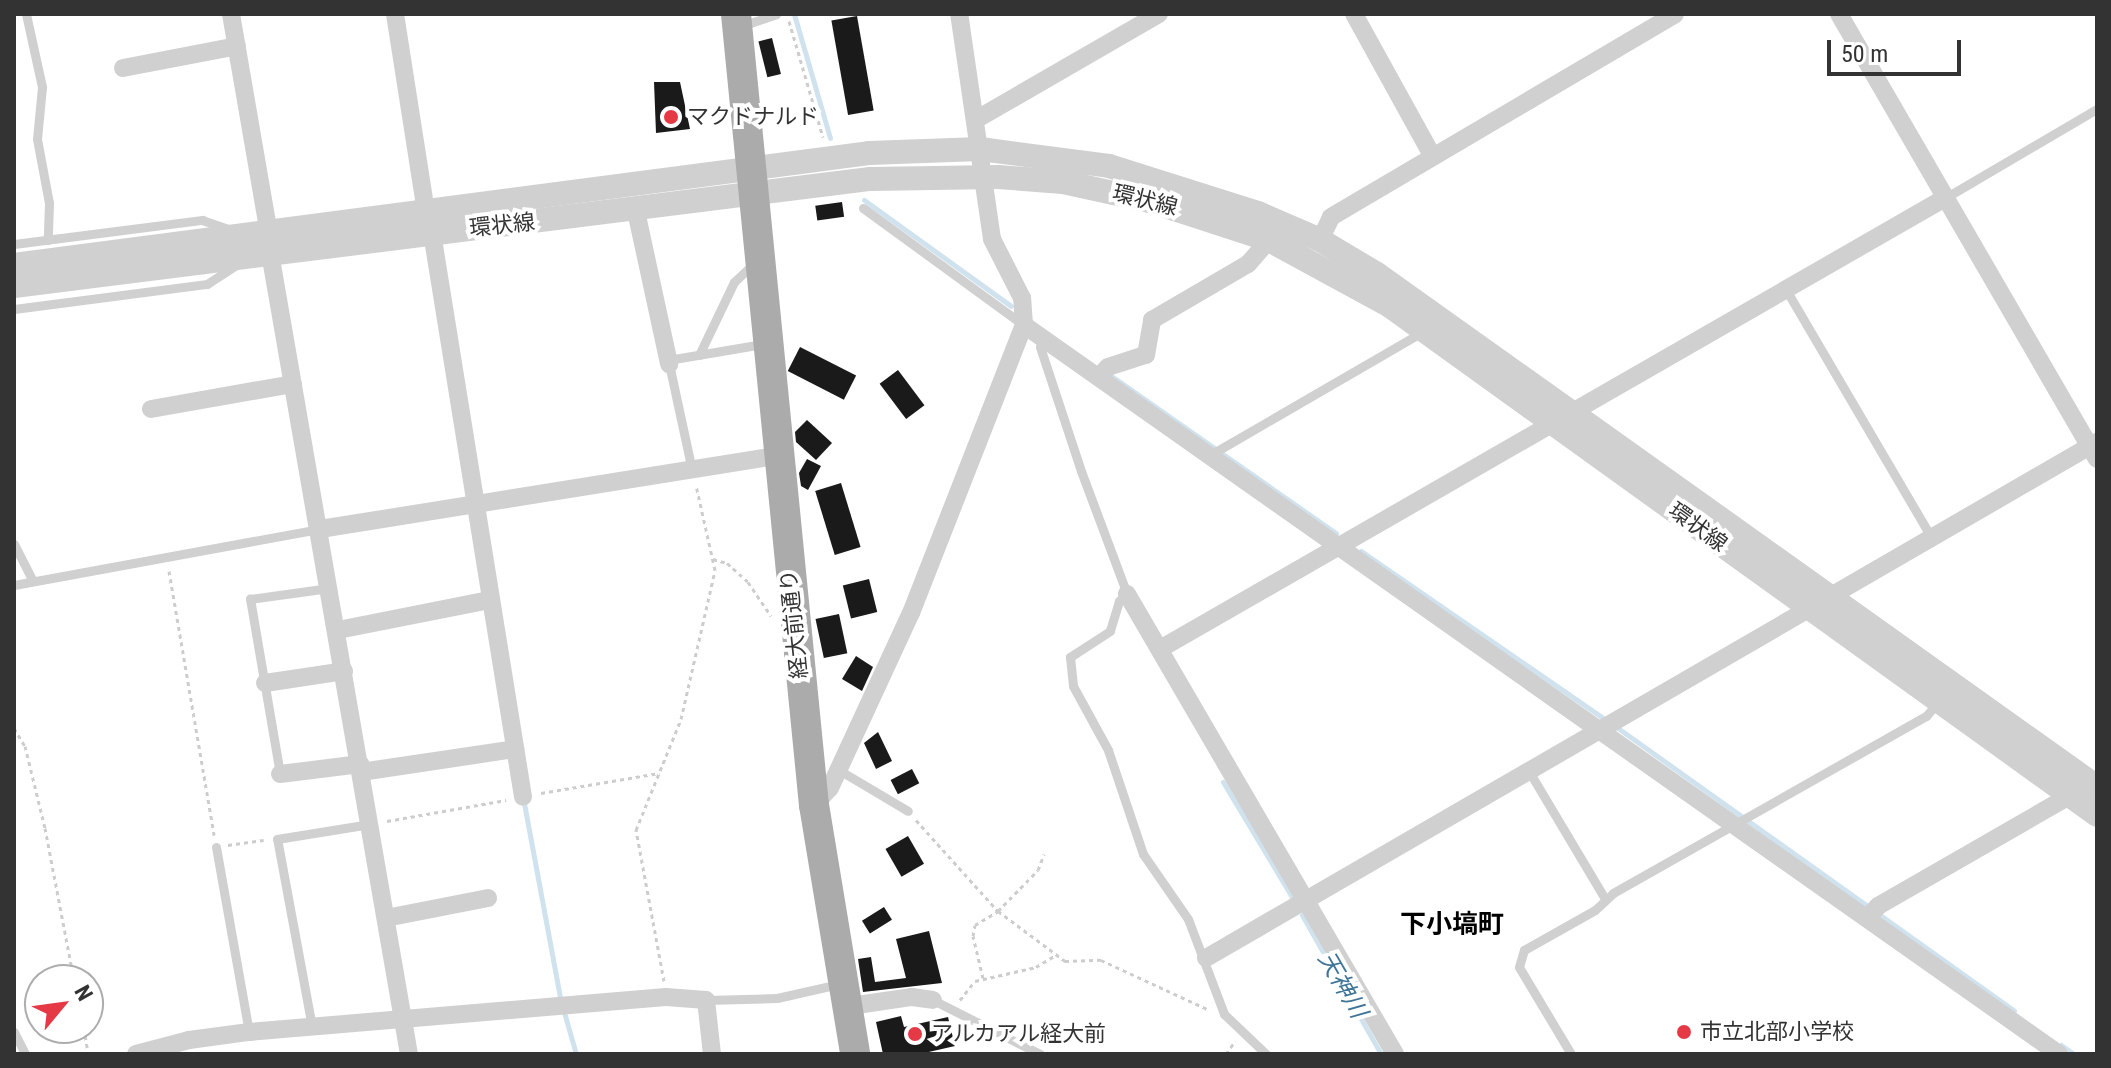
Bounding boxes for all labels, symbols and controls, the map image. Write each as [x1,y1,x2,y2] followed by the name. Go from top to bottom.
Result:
[1831,24,1965,74] scale bar
[1841,40,1888,68] text: 50 m
[687,104,819,130] place label: マクドナルド
[662,108,680,126] marker: マクドナルド
[1110,179,1180,221] street label: 環状線
[468,208,536,242] street label: 環状線
[1664,497,1732,557] street label: 環状線
[775,568,813,680] street label: 経大前通り
[1400,909,1504,941] district label: 下小塙町
[1312,947,1372,1023] water label: 天神川
[24,964,104,1044] north arrow
[69,981,98,1005] text: N
[1700,1019,1854,1045] place label: 市立北部小学校
[931,1021,1107,1047] place label: アルカアル経大前
[1675,1023,1693,1041] marker: 市立北部小学校
[906,1025,924,1043] marker: アルカアル経大前

